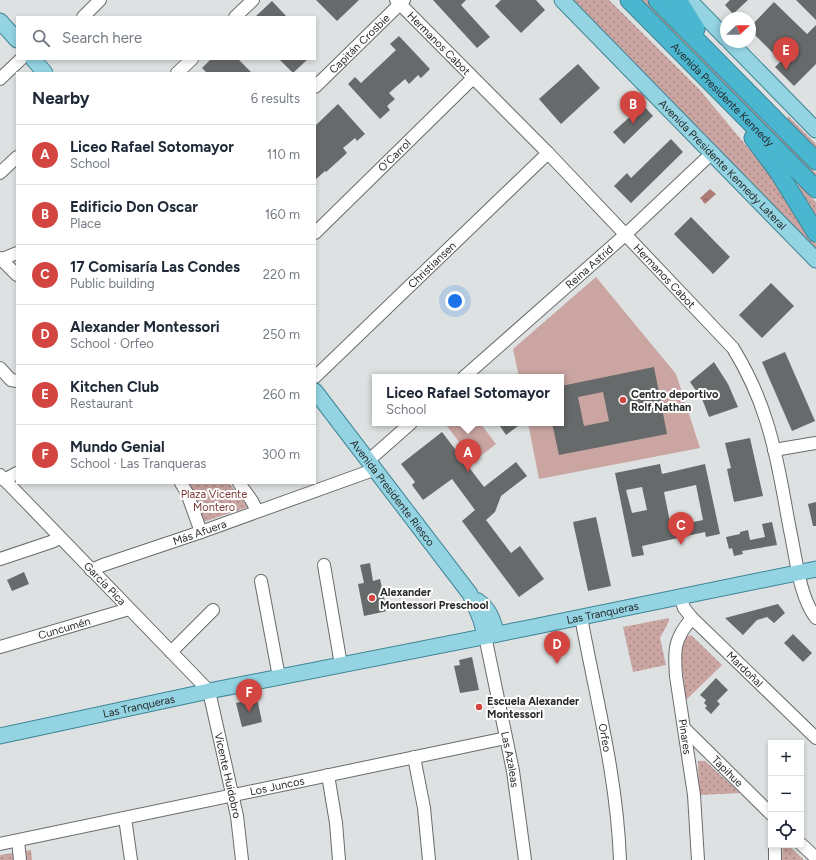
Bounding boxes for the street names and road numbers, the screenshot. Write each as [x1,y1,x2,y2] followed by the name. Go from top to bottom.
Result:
[405,9,473,78] street label: Hermanos Cabot
[326,11,392,76] street label: Capitán Crosbie
[668,40,777,149] street label: Avenida Presidente Kennedy
[656,97,789,232] street label: Avenida Presidente Kennedy Lateral
[375,136,413,174] street label: O'Carrol
[405,239,458,291] street label: Christiansen
[631,241,698,311] street label: Hermanos Cabot
[563,242,616,291] street label: Reina Astrid
[348,437,437,549] street label: Avenida Presidente Riesco
[171,517,228,548] street label: Más Afuera
[81,559,129,608] street label: García Pica
[565,599,640,626] street label: Las Tranqueras
[37,614,92,642] street label: Cuncumén
[724,649,766,690] street label: Mardoñal
[102,692,176,720] street label: Las Tranqueras
[676,718,694,755] street label: Pinares
[596,722,614,753] street label: Orfeo
[498,730,522,788] street label: Las Azaleas
[212,731,244,819] street label: Vicente Huidobro
[709,753,746,789] street label: Tapihue
[249,774,305,798] street label: Los Juncos

